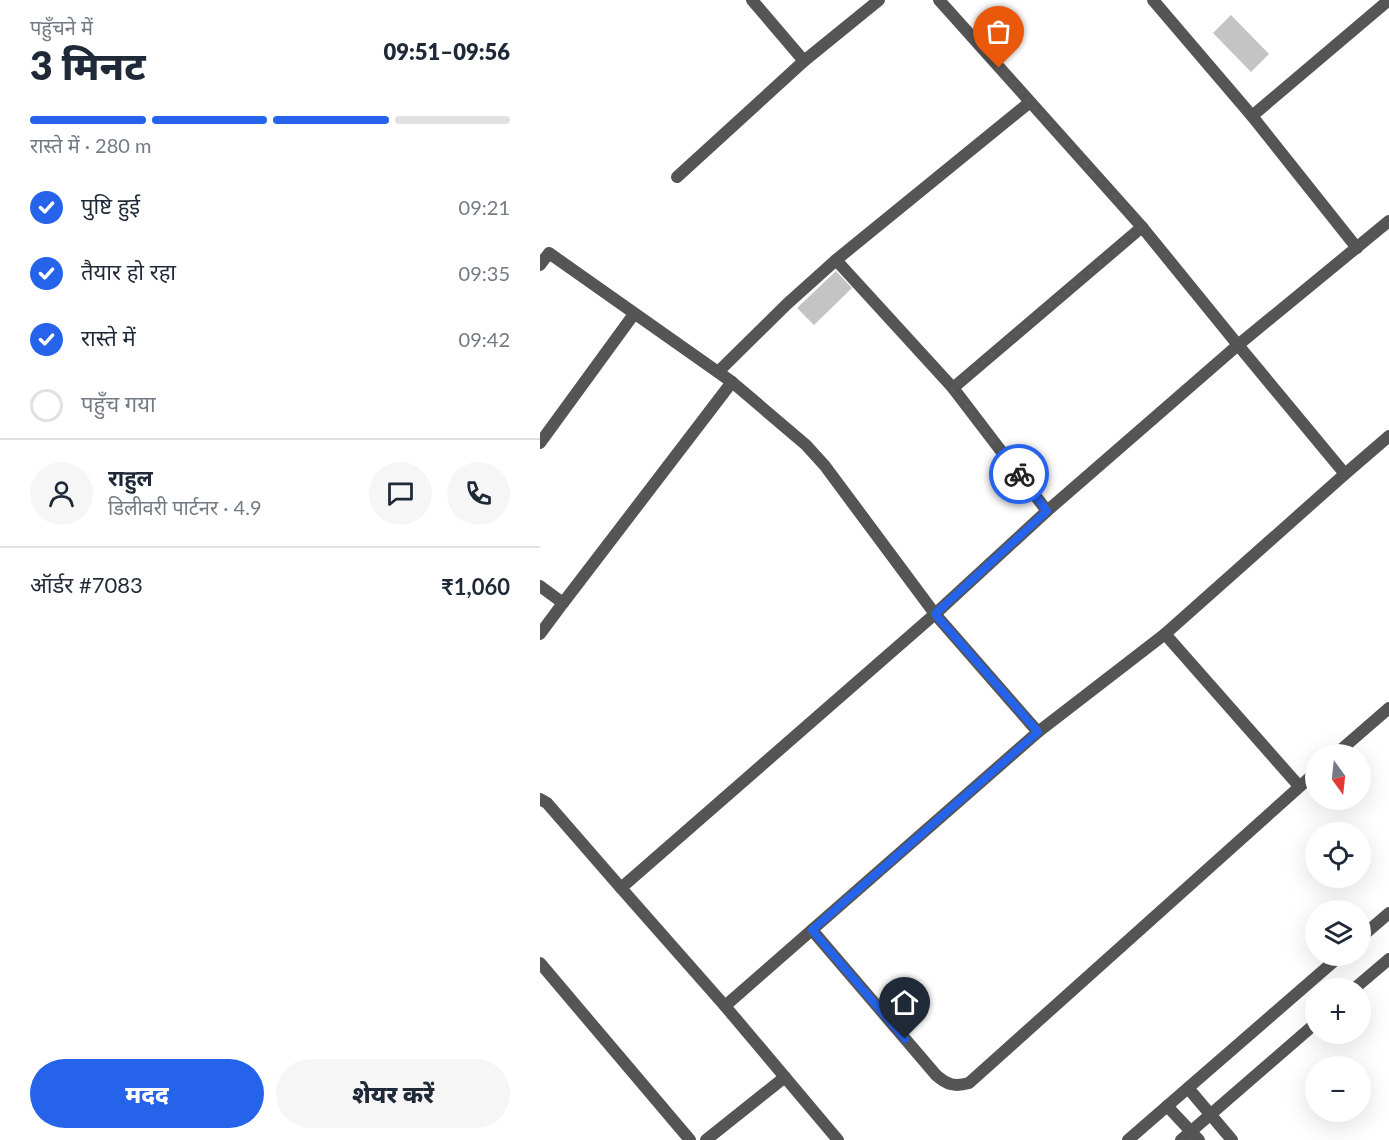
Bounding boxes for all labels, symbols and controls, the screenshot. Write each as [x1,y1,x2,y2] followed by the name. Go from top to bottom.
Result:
[973,6,1024,68] pin
[30,15,93,39] text: पहुँचने में
[982,15,1015,48] icon: bag
[384,38,510,65] text: 09:51–09:56
[30,42,146,88] text: 3 मिनट
[30,133,151,157] text: रास्ते में · 280 m
[30,191,63,224] icon: check
[81,192,140,219] text: पुष्टि हुई
[459,195,510,219] text: 09:21
[30,257,63,290] icon: check
[81,258,176,285] text: तैयार हो रहा
[459,261,510,285] text: 09:35
[30,323,63,356] icon: check
[81,324,136,351] text: रास्ते में
[459,327,510,351] text: 09:42
[81,390,156,417] text: पहुँच गया
[989,444,1049,504] courier
[1003,458,1036,491] icon: bike
[30,462,93,525] button: person
[369,462,432,525] button: chat
[447,462,510,525] button: phone
[108,464,153,491] text: राहुल
[108,495,261,519] text: डिलीवरी पार्टनर · 4.9
[30,571,143,598] text: ऑर्डर #7083
[441,573,510,600] text: ₹1,060
[1305,744,1371,810] north arrow
[1305,744,1371,1122] map controls
[1305,822,1371,888] button: locate
[1305,900,1371,966] button: layers
[879,977,930,1039] pin
[1305,978,1371,1044] button: +
[888,986,921,1019] icon: home
[1305,1056,1371,1122] button: −
[30,1059,264,1128] button: मदद
[276,1059,510,1128] button: शेयर करें

